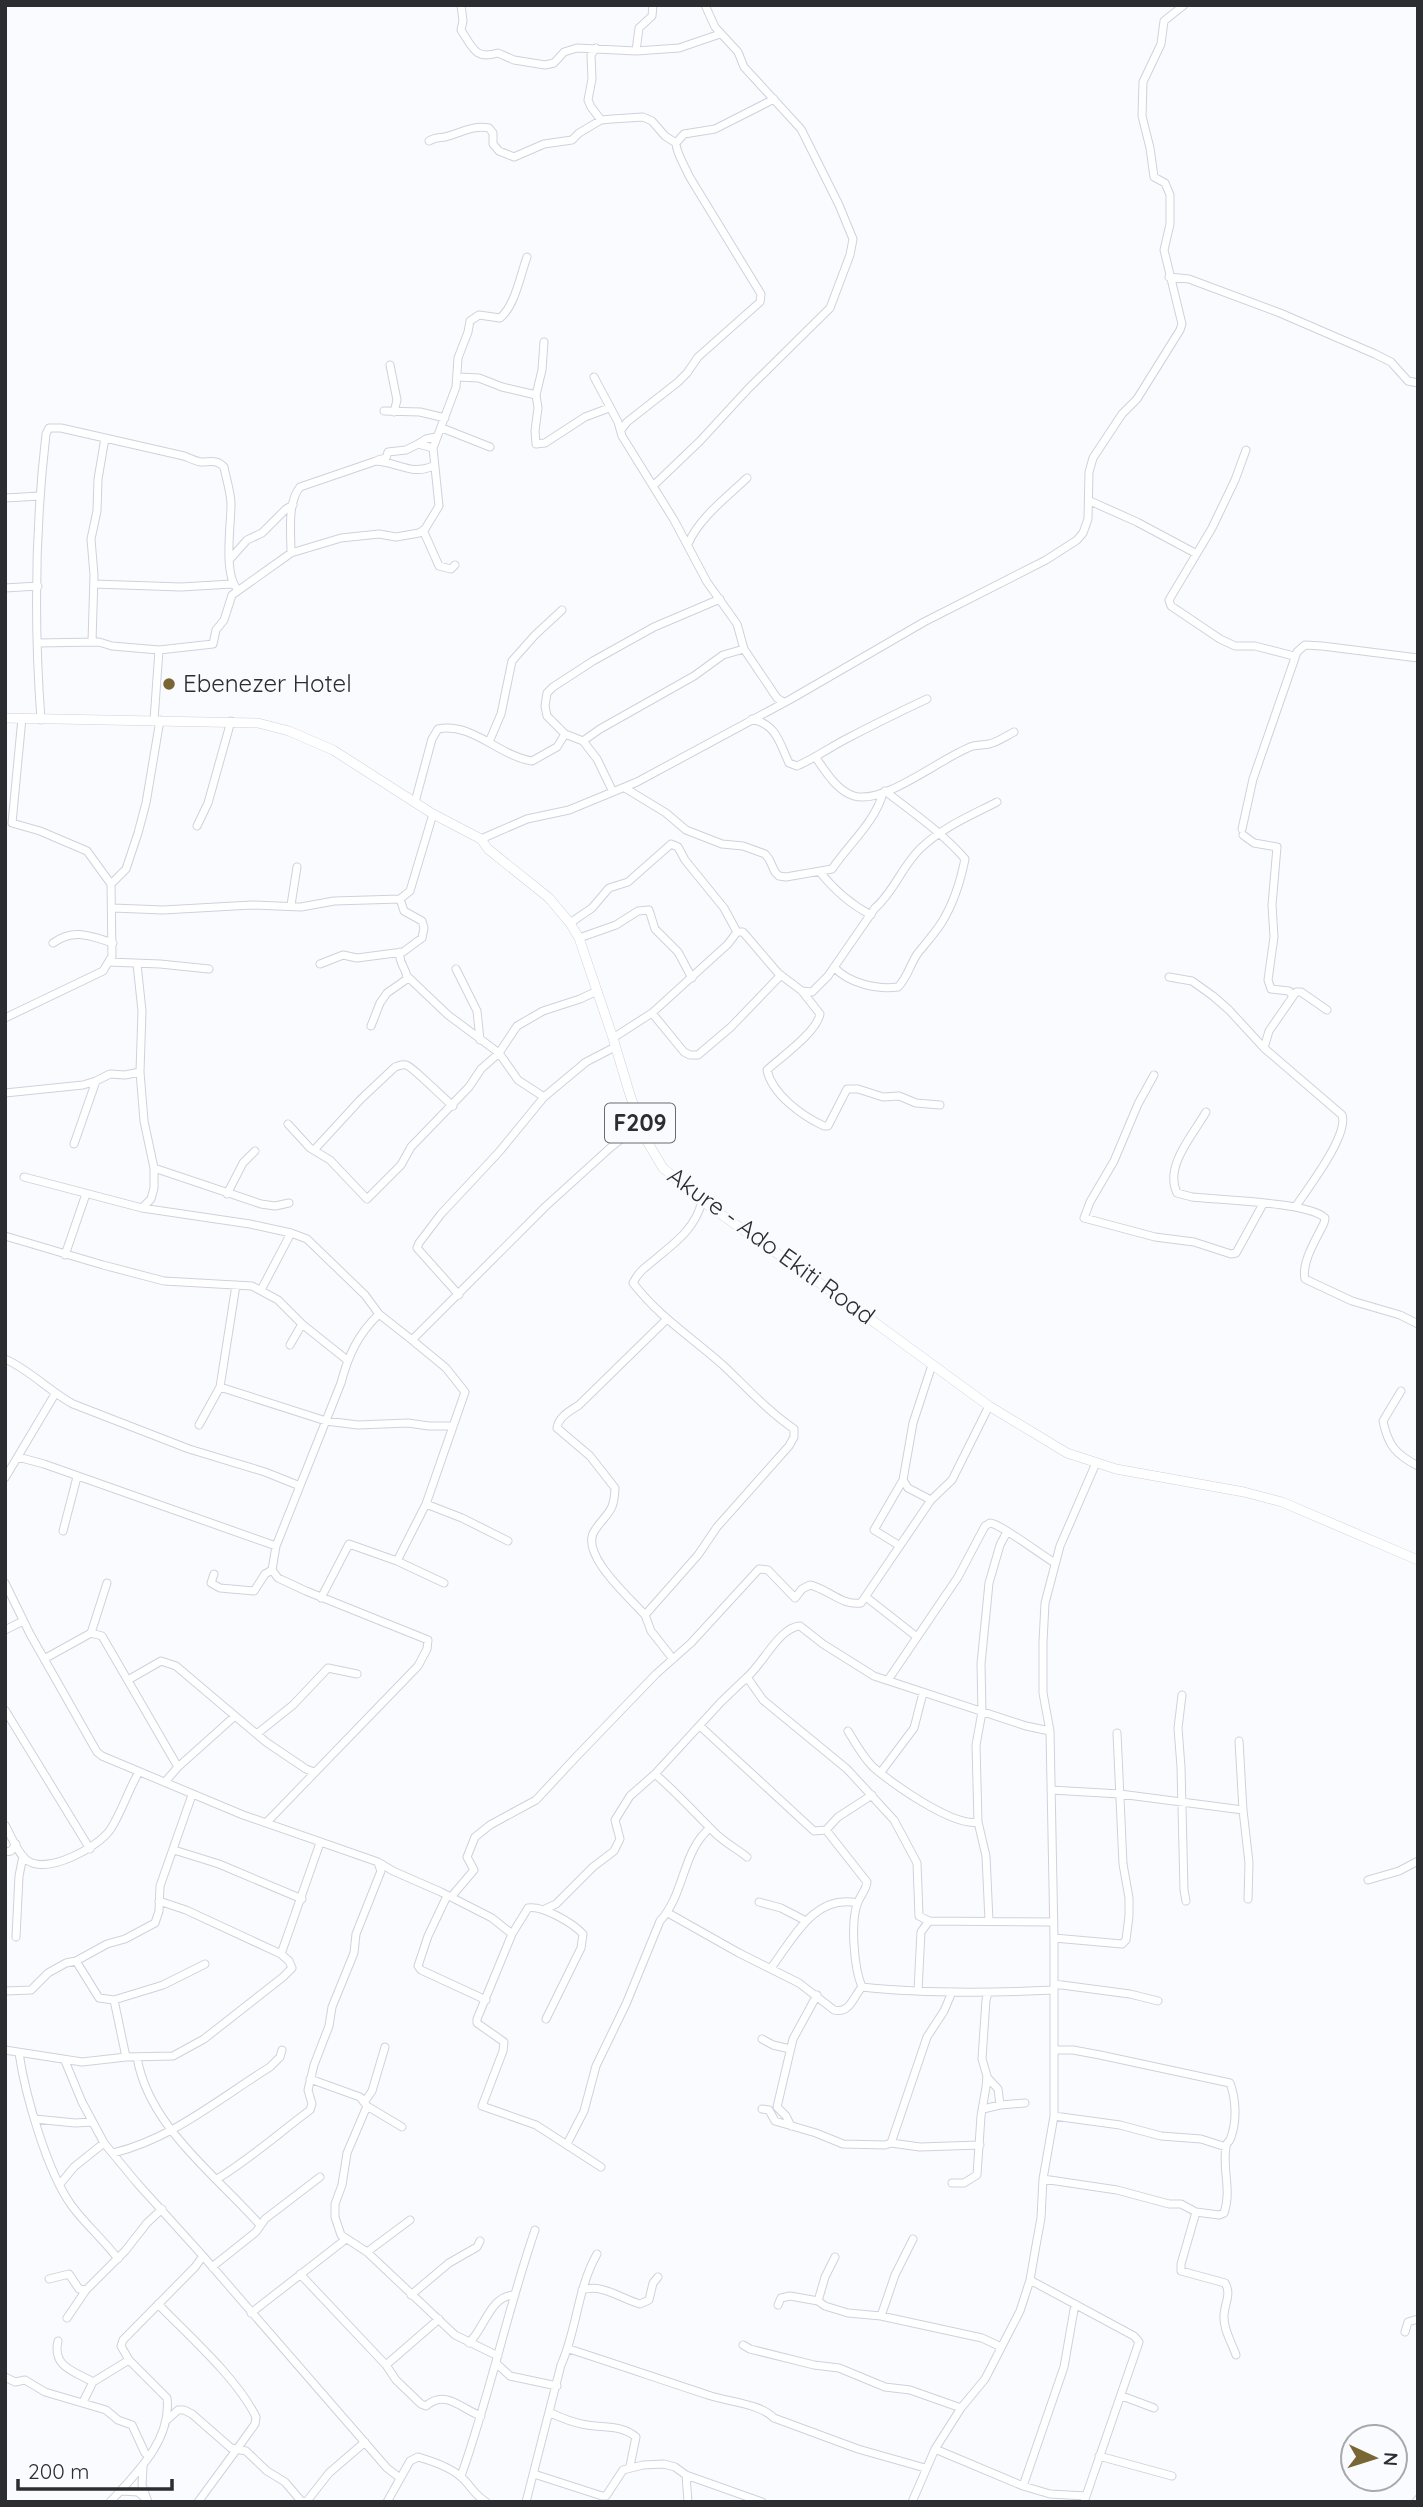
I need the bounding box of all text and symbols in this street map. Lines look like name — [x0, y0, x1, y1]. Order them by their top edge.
place label: Ebenezer Hotel — [183, 668, 352, 698]
marker: Ebenezer Hotel — [161, 676, 177, 692]
road number: F209 — [605, 1104, 675, 1142]
street label: Akure - Ado Ekiti Road — [662, 1160, 881, 1330]
north arrow — [1339, 2423, 1409, 2493]
scale bar — [18, 2448, 172, 2492]
text: N — [1379, 2451, 1403, 2467]
text: 200 m — [28, 2458, 90, 2484]

